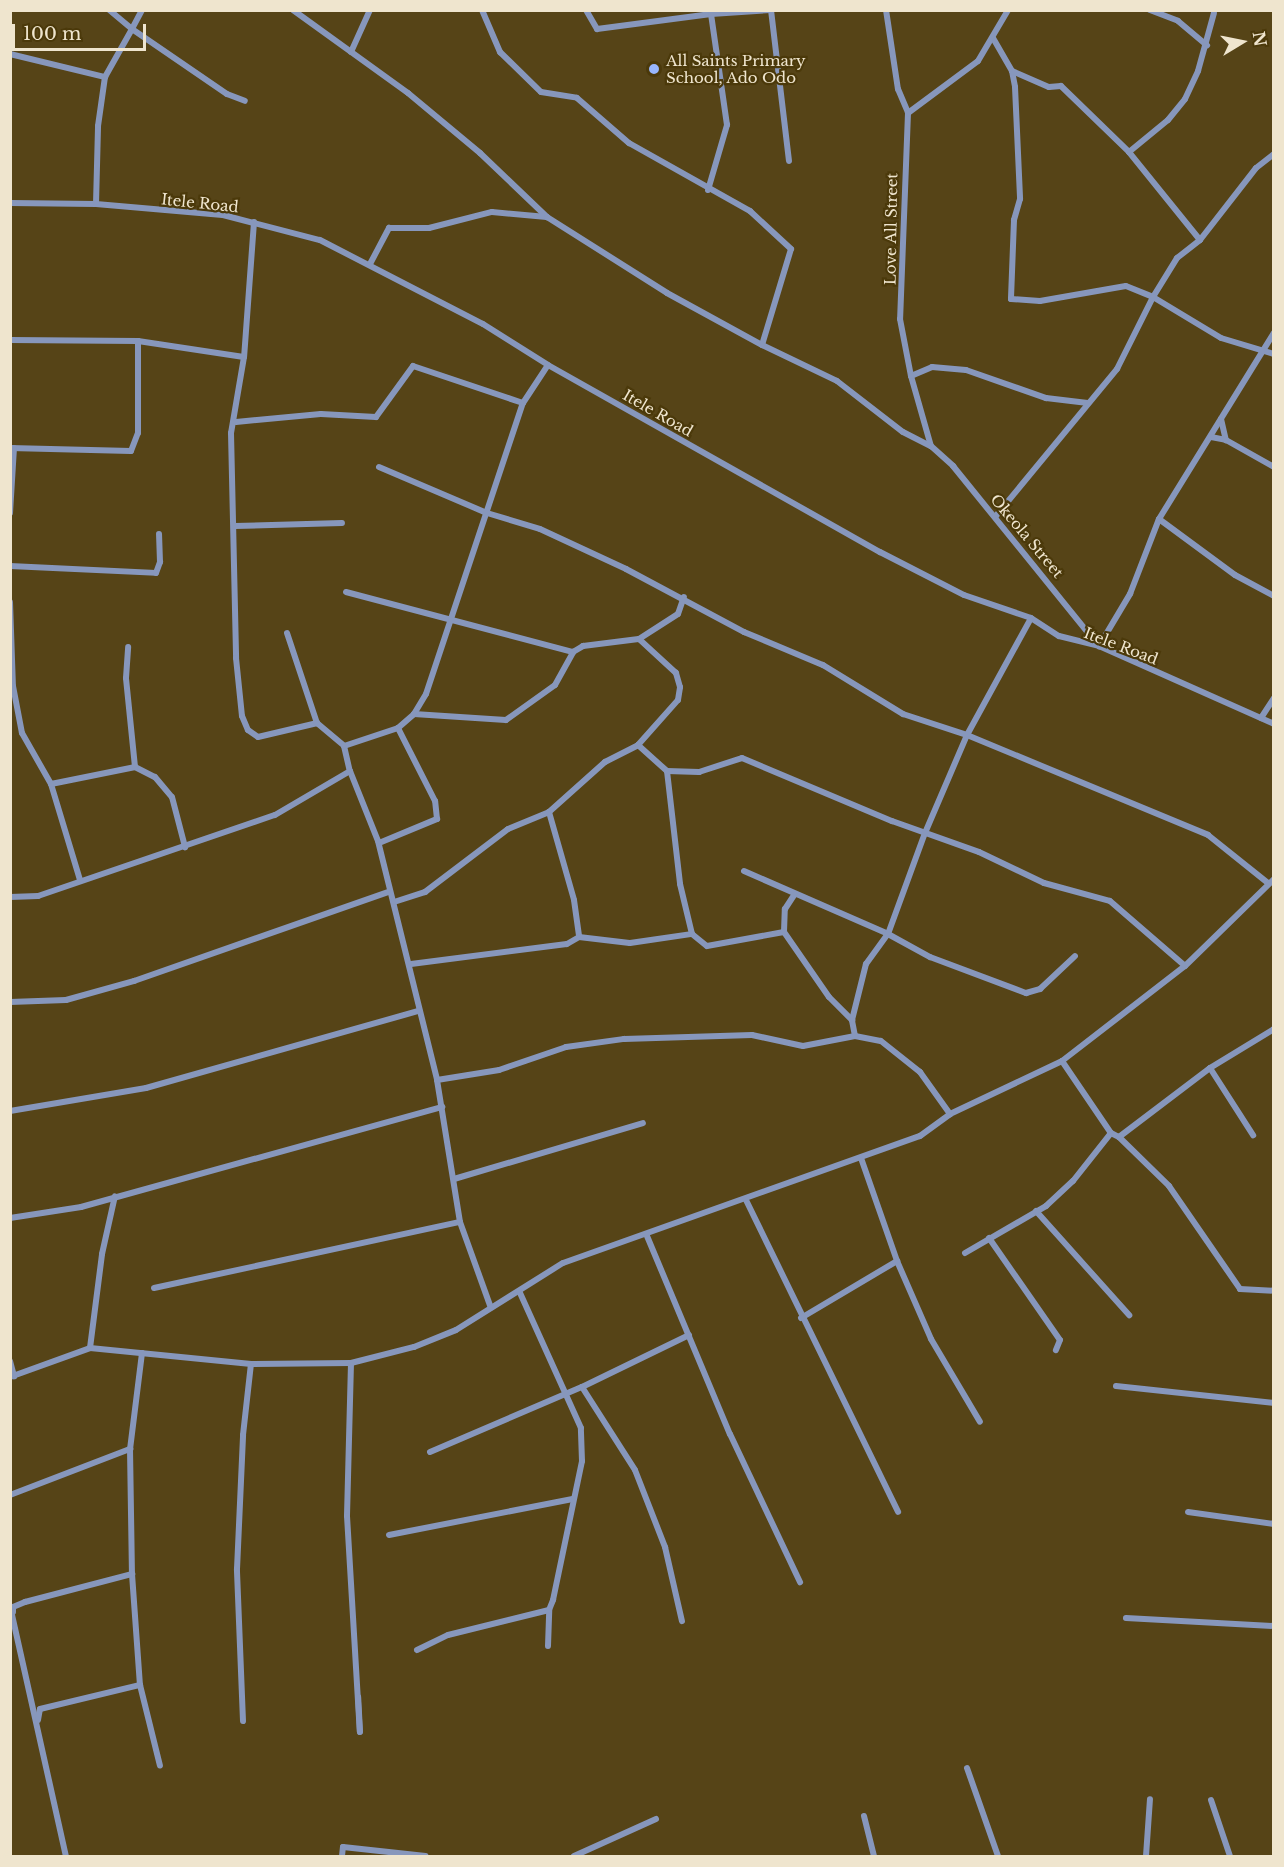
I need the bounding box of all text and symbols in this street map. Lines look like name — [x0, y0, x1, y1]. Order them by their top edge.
scale bar — [15, 12, 148, 50]
north arrow — [1212, 12, 1272, 72]
text: 100 m — [23, 23, 81, 45]
text: N — [1249, 30, 1271, 48]
place label: All Saints Primary School, Ado Odo — [666, 51, 806, 86]
marker: All Saints Primary School, Ado Odo — [647, 62, 661, 76]
street label: Love All Street — [881, 172, 901, 286]
street label: Itele Road — [160, 190, 240, 216]
street label: Itele Road — [620, 386, 696, 440]
street label: Okeola Street — [987, 490, 1067, 582]
street label: Itele Road — [1081, 624, 1161, 668]

